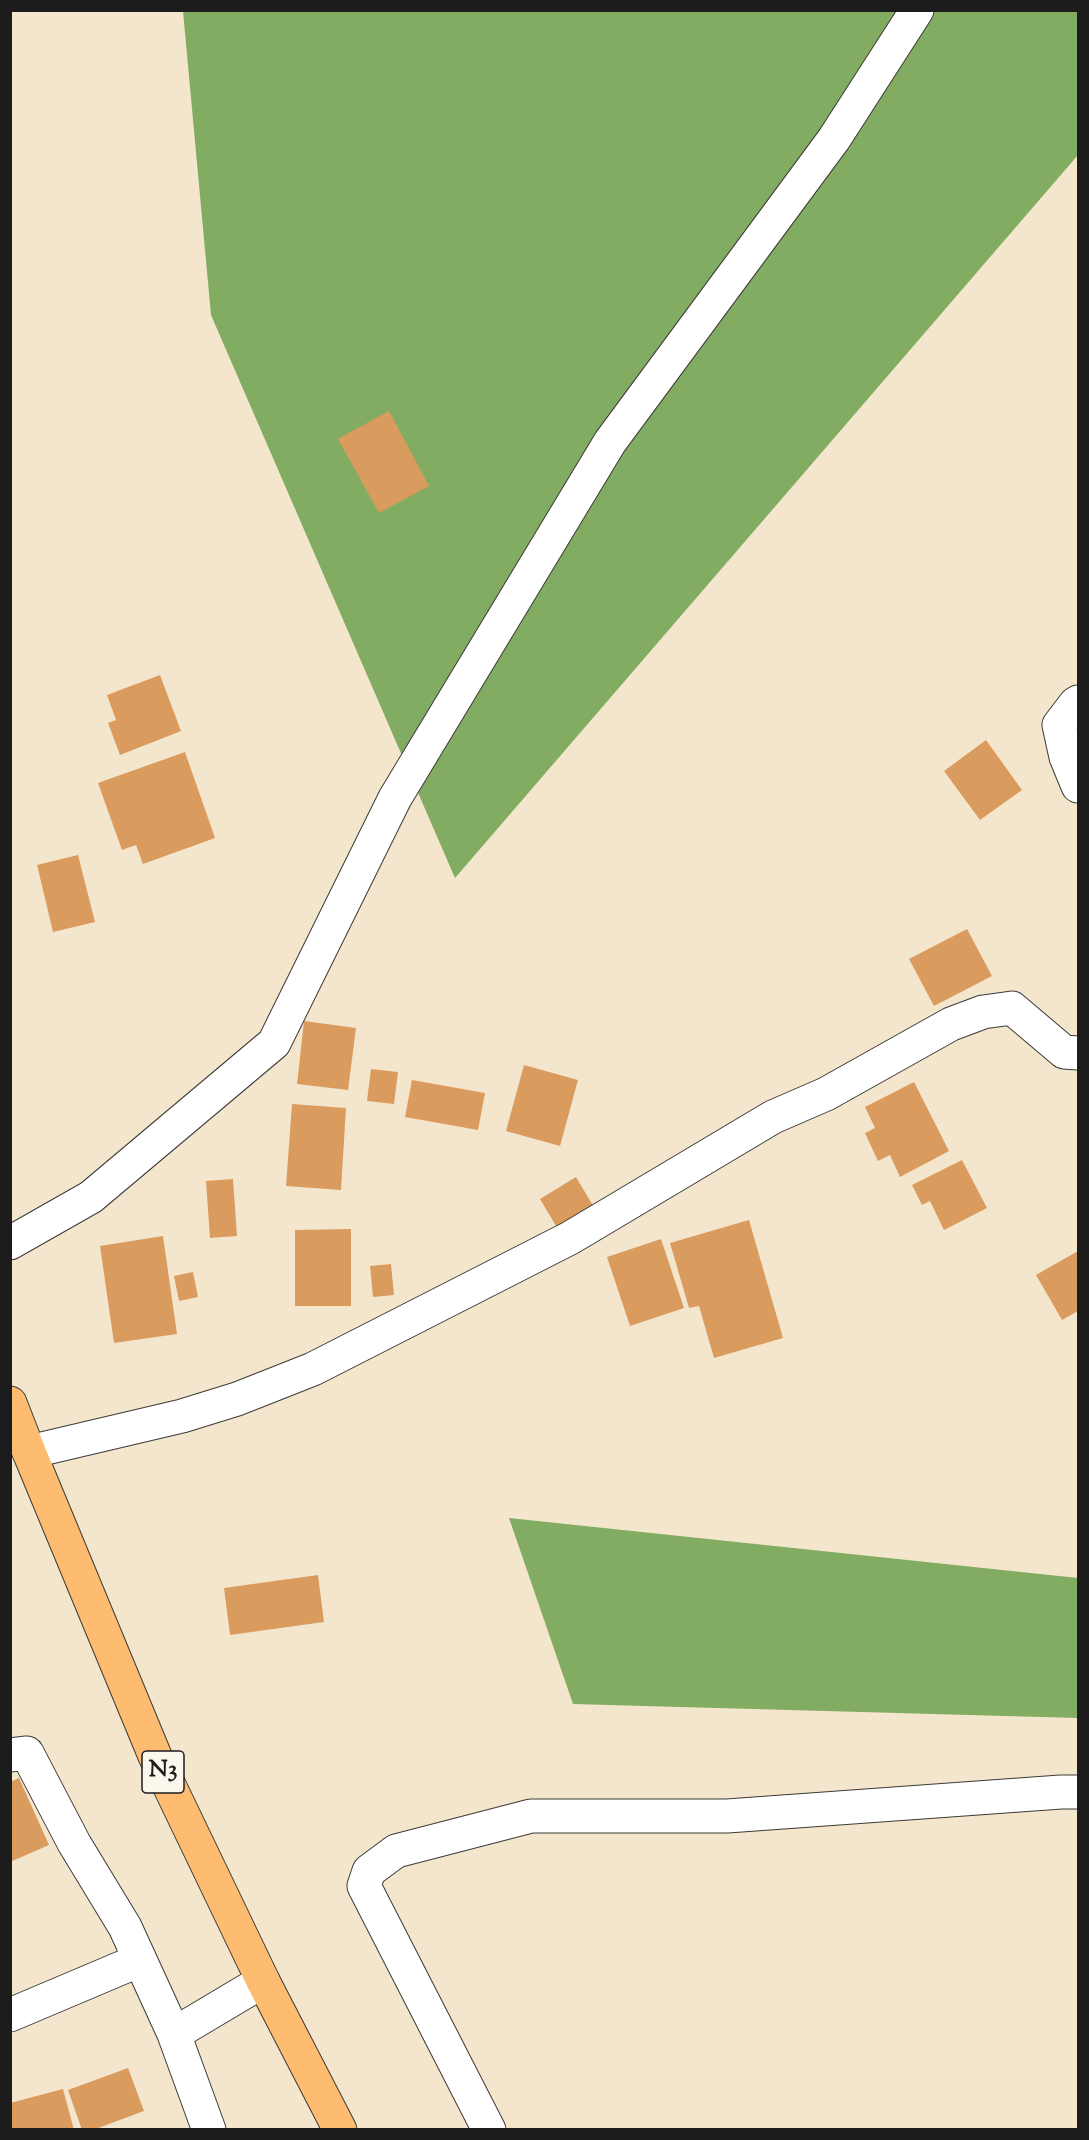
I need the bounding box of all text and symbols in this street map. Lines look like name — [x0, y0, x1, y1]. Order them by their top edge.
road number: N3 — [142, 1751, 184, 1793]

